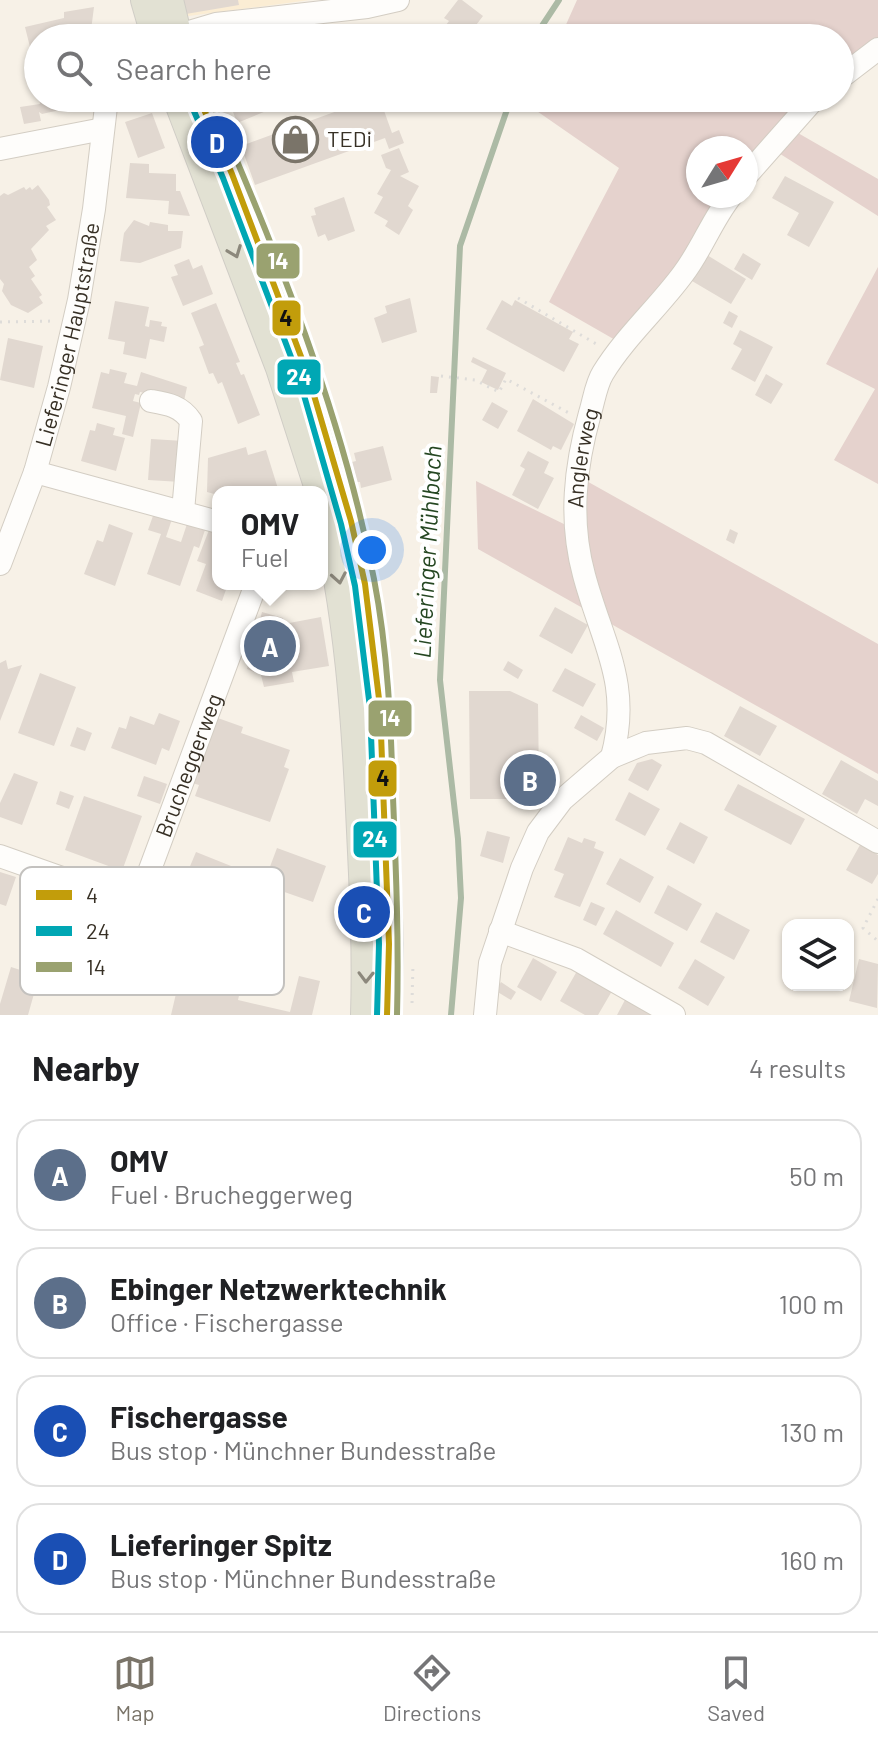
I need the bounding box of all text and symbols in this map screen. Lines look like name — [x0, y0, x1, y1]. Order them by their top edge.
search box — [24, 24, 854, 112]
icon: search — [52, 46, 96, 90]
text: Search here — [116, 50, 272, 86]
pin: D — [191, 112, 243, 172]
shop icon: TEDi — [272, 115, 320, 163]
place label: TEDi — [327, 125, 372, 151]
north arrow — [686, 136, 758, 208]
street label: Lieferinger Hauptstraße — [29, 220, 104, 449]
line badge: 14 — [255, 242, 301, 280]
one-way arrow — [225, 244, 242, 258]
text: 14 — [267, 247, 289, 273]
line badge: 4 — [271, 299, 302, 337]
text: 4 — [279, 304, 293, 330]
line badge: 24 — [276, 358, 322, 396]
text: 24 — [286, 363, 312, 389]
street label: Anglerweg — [561, 404, 603, 508]
water label: Lieferinger Mühlbach — [406, 445, 447, 659]
popup — [212, 486, 328, 590]
text: OMV — [241, 505, 299, 541]
your location — [352, 530, 392, 570]
text: Fuel — [241, 541, 289, 572]
one-way arrow — [329, 572, 346, 585]
pin: A — [244, 616, 296, 676]
street label: Brucheggerweg — [149, 689, 226, 840]
line badge: 14 — [367, 699, 413, 738]
text: 14 — [379, 704, 401, 730]
pin: B — [504, 750, 556, 810]
line badge: 4 — [367, 759, 398, 798]
text: 4 — [376, 764, 390, 790]
line badge: 24 — [352, 820, 398, 859]
text: 24 — [362, 825, 388, 851]
legend — [20, 867, 284, 995]
text: 4 — [86, 881, 98, 907]
pin: C — [338, 882, 390, 942]
text: 24 — [86, 917, 110, 943]
map controls — [782, 919, 854, 991]
button: layers — [782, 919, 854, 991]
text: 14 — [86, 953, 106, 979]
one-way arrow — [357, 971, 375, 984]
text: Nearby — [32, 1047, 140, 1088]
text: 4 results — [749, 1052, 846, 1083]
text: OMV — [110, 1142, 169, 1178]
text: A — [51, 1160, 69, 1191]
text: 50 m — [789, 1160, 844, 1191]
text: Fuel · Brucheggerweg — [110, 1178, 353, 1209]
text: Ebinger Netzwerktechnik — [110, 1270, 447, 1306]
text: B — [52, 1288, 68, 1319]
text: 100 m — [779, 1288, 844, 1319]
text: Office · Fischergasse — [110, 1306, 344, 1337]
text: Fischergasse — [110, 1398, 288, 1434]
text: C — [52, 1416, 68, 1447]
text: 130 m — [780, 1416, 844, 1447]
text: Bus stop · Münchner Bundesstraße — [110, 1434, 496, 1465]
text: Lieferinger Spitz — [110, 1526, 332, 1562]
text: D — [52, 1544, 68, 1575]
text: 160 m — [780, 1544, 844, 1575]
text: Bus stop · Münchner Bundesstraße — [110, 1562, 496, 1593]
tab: Map — [113, 1651, 157, 1725]
tab: Directions — [383, 1651, 481, 1725]
tab: Saved — [707, 1651, 765, 1725]

